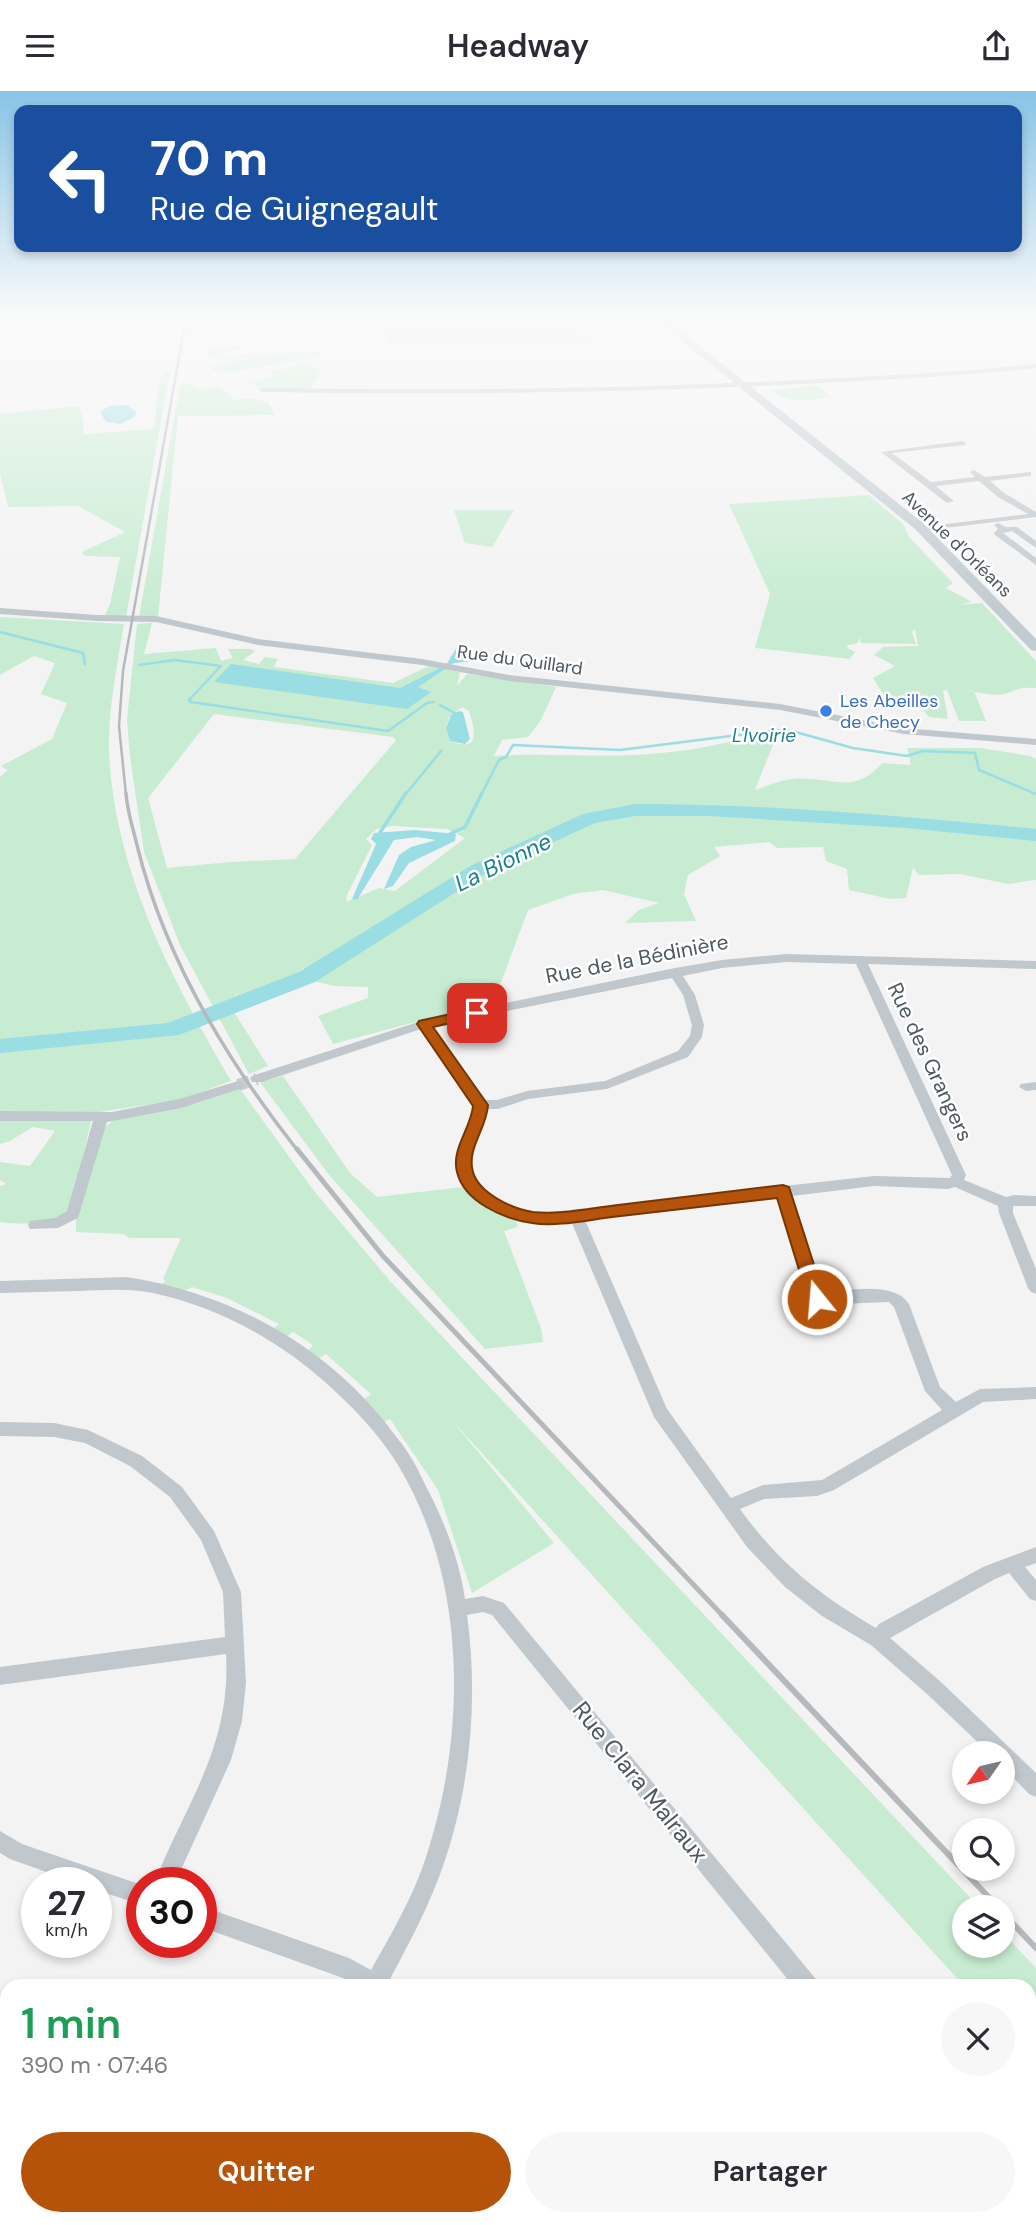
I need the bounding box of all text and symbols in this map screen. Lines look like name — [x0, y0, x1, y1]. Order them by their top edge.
text: Headway — [447, 25, 589, 67]
icon: menu — [21, 27, 59, 65]
icon: share — [977, 27, 1015, 65]
text: 70 m — [150, 126, 268, 190]
icon: left — [35, 133, 126, 224]
text: Rue de Guignegault — [150, 188, 439, 230]
street label: Avenue d'Orléans — [897, 485, 1017, 603]
street label: Rue du Quillard — [456, 639, 584, 681]
place label: Les Abeilles de Checy — [840, 689, 938, 734]
marker: Les Abeilles de Checy — [818, 703, 834, 719]
water label: L'Ivoirie — [732, 723, 796, 748]
water label: La Bionne — [450, 826, 556, 898]
street label: Rue de la Bédinière — [543, 928, 731, 990]
street label: Rue des Grangers — [881, 978, 979, 1146]
pin — [447, 983, 507, 1043]
icon: arrive — [458, 994, 496, 1032]
position arrow — [780, 1262, 854, 1336]
street label: Rue Clara Malraux — [566, 1695, 715, 1869]
north arrow — [952, 1741, 1015, 1804]
map controls — [952, 1741, 1015, 1958]
button: search — [952, 1818, 1015, 1881]
speed limit sign: 30 — [126, 1867, 217, 1958]
text: 27 — [47, 1880, 86, 1926]
button: layers — [952, 1895, 1015, 1958]
text: km/h — [45, 1918, 88, 1942]
text: 1 min — [21, 1996, 121, 2051]
button: close — [941, 2002, 1015, 2076]
text: 390 m · 07:46 — [21, 2050, 168, 2080]
button: Quitter — [21, 2132, 511, 2212]
button: Partager — [525, 2132, 1015, 2212]

